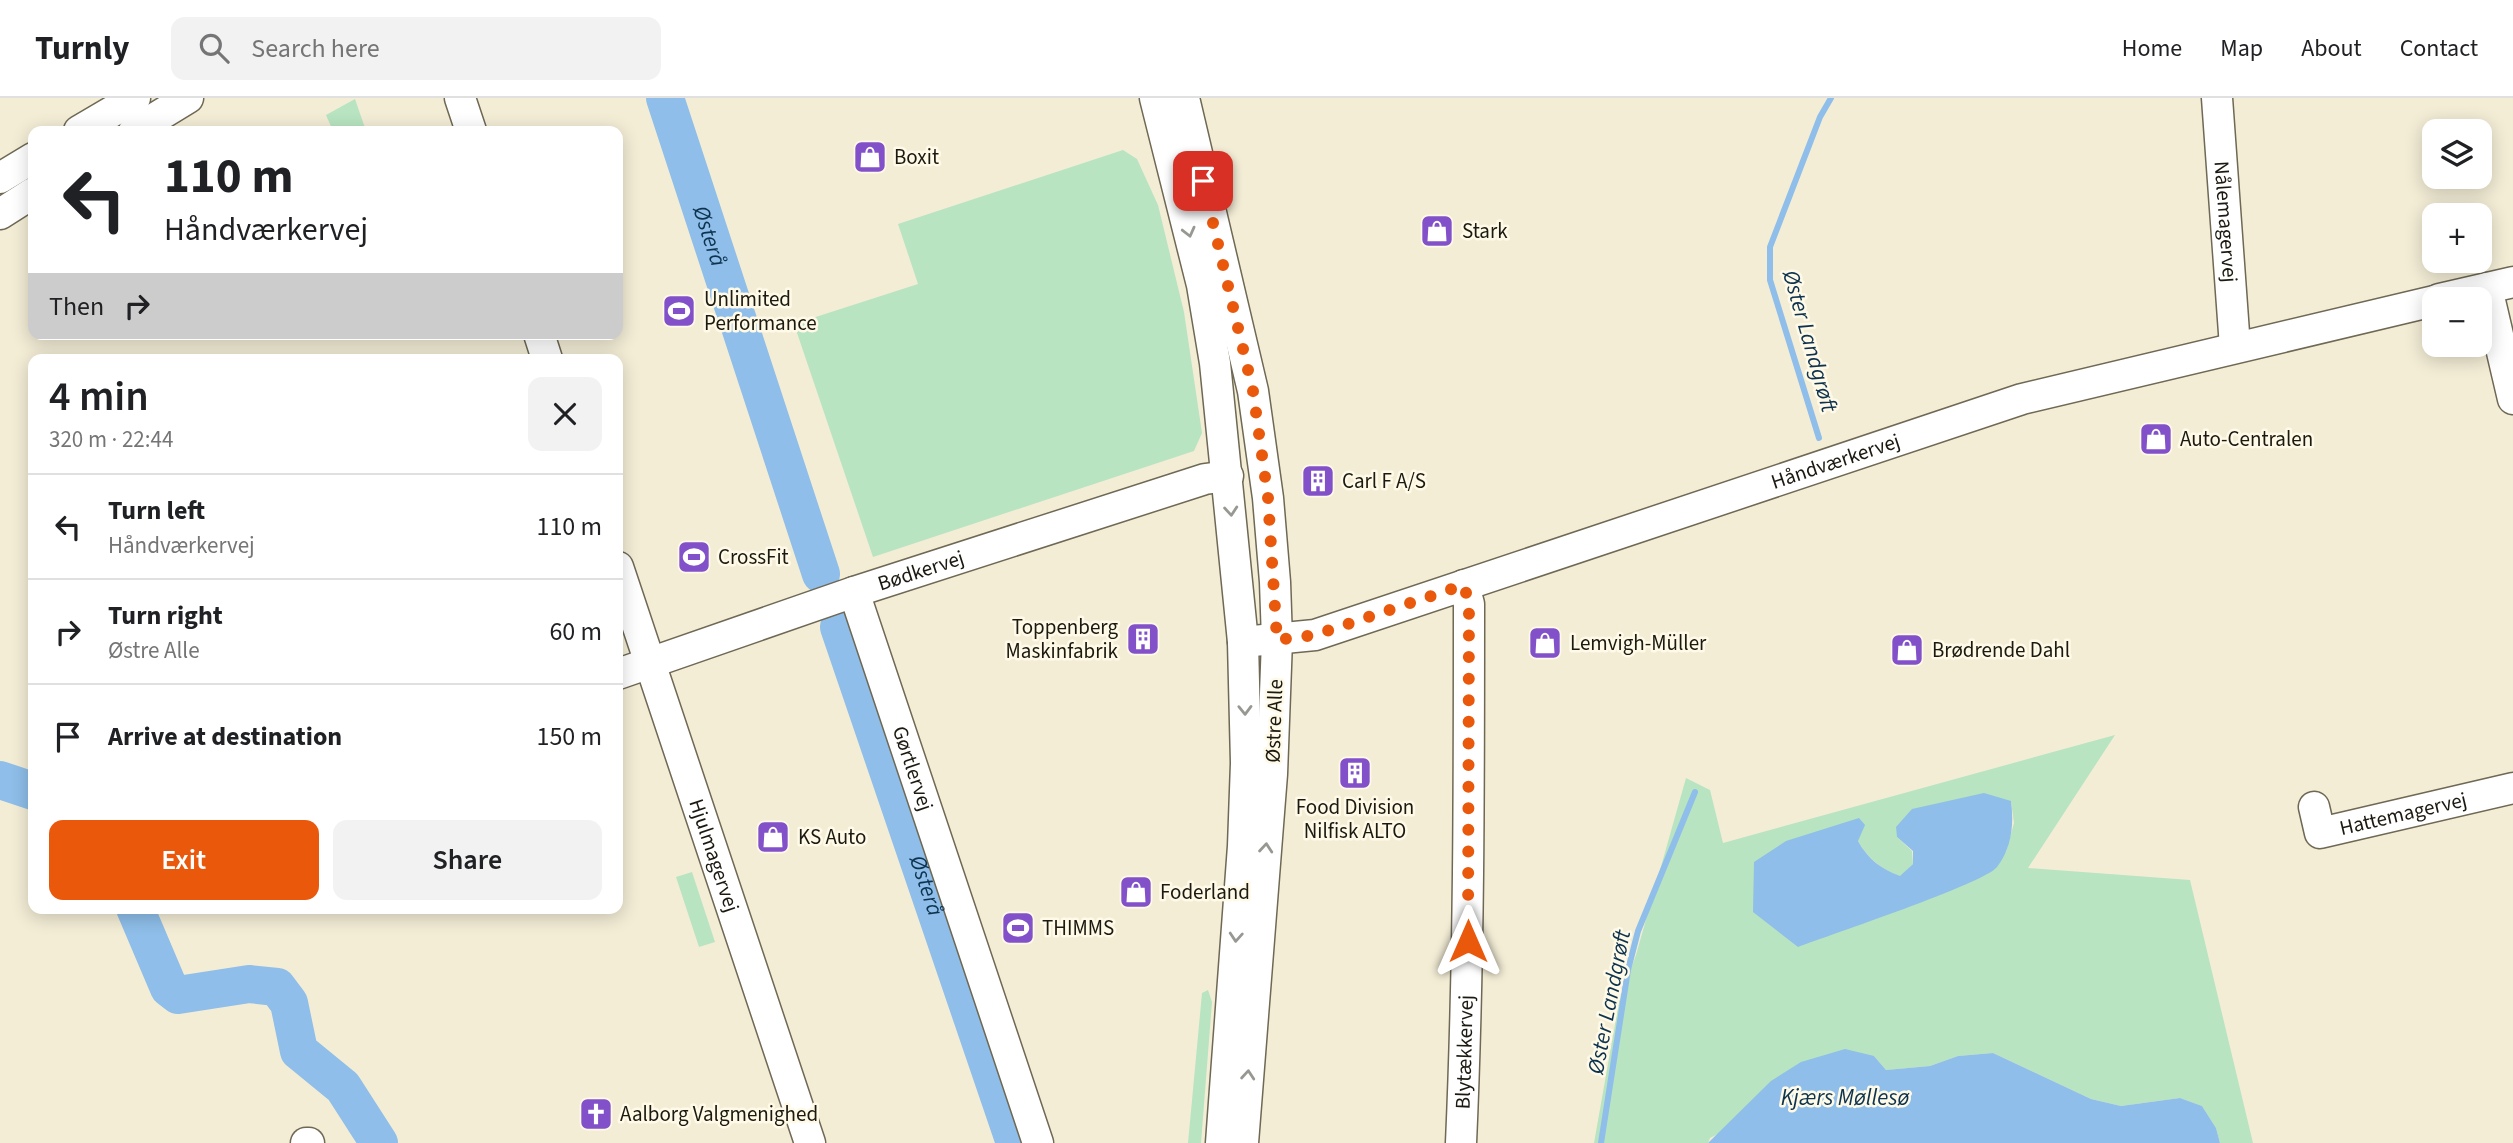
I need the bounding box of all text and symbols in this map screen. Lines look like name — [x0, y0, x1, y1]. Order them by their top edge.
search box — [171, 17, 661, 80]
text: Turnly — [35, 25, 129, 72]
icon: search — [195, 29, 233, 67]
text: Search here — [251, 30, 380, 67]
text: Home — [2122, 31, 2182, 66]
text: Map — [2220, 31, 2263, 66]
text: About — [2301, 31, 2362, 66]
text: Contact — [2400, 31, 2478, 66]
map controls — [2422, 119, 2492, 357]
button: layers — [2422, 119, 2492, 189]
shop icon: Boxit — [851, 138, 889, 176]
text: 110 m — [164, 142, 293, 212]
place label: Boxit — [894, 142, 939, 172]
pin — [1173, 151, 1233, 211]
icon: left — [49, 154, 140, 245]
street label: Nålemagervej — [2207, 160, 2245, 284]
icon: arrive — [1184, 162, 1222, 200]
water label: Østerå — [684, 200, 736, 270]
button: + — [2422, 203, 2492, 273]
text: Håndværkervej — [164, 207, 368, 253]
shop icon: Stark — [1418, 212, 1456, 250]
place label: Stark — [1462, 216, 1508, 246]
one-way arrow — [1181, 226, 1195, 238]
water label: Øster Landgrøft — [1774, 265, 1846, 417]
place label: Unlimited Performance — [704, 284, 817, 338]
icon: right — [118, 287, 156, 325]
button: − — [2422, 287, 2492, 357]
text: Then — [49, 288, 104, 325]
sports icon: Unlimited Performance — [660, 292, 698, 330]
text: 4 min — [49, 367, 149, 427]
button: close — [528, 377, 602, 451]
shop icon: Auto-Centralen — [2137, 420, 2175, 458]
text: 320 m · 22:44 — [49, 423, 173, 456]
place label: Auto-Centralen — [2180, 424, 2313, 454]
street label: Håndværkervej — [1767, 426, 1904, 497]
building icon: Carl F A/S — [1299, 462, 1337, 500]
place label: Carl F A/S — [1342, 466, 1426, 496]
text: Turn left — [108, 492, 205, 529]
one-way arrow — [1223, 505, 1238, 516]
icon: left — [49, 508, 87, 546]
text: 110 m — [536, 508, 602, 545]
text: Håndværkervej — [108, 529, 255, 562]
sports icon: CrossFit — [675, 538, 713, 576]
place label: CrossFit — [718, 542, 789, 572]
street label: Bødkervej — [874, 543, 968, 598]
text: Turn right — [108, 597, 223, 634]
place label: Toppenberg Maskinfabrik — [1006, 612, 1119, 666]
icon: right — [49, 613, 87, 651]
text: 60 m — [549, 613, 602, 650]
building icon: Toppenberg Maskinfabrik — [1124, 620, 1162, 658]
shop icon: Lemvigh-Müller — [1526, 624, 1564, 662]
place label: Lemvigh-Müller — [1570, 628, 1707, 658]
shop icon: Brødrende Dahl — [1888, 631, 1926, 669]
text: Østre Alle — [108, 634, 200, 667]
place label: Brødrende Dahl — [1932, 635, 2070, 665]
street label: Østre Alle — [1258, 679, 1290, 763]
one-way arrow — [1238, 705, 1253, 716]
icon: arrive — [49, 718, 87, 756]
text: Arrive at destination — [108, 718, 342, 755]
text: 150 m — [536, 718, 602, 755]
street label: Gørtlervej — [885, 722, 941, 815]
building icon: Food Division Nilfisk ALTO — [1336, 754, 1374, 792]
street label: Hattemagervej — [2336, 784, 2470, 843]
place label: Food Division Nilfisk ALTO — [1296, 792, 1414, 846]
street label: Hjulmagervej — [681, 795, 747, 916]
shop icon: KS Auto — [754, 818, 792, 856]
button: Exit — [49, 820, 319, 900]
button: Share — [333, 820, 602, 900]
place label: KS Auto — [798, 822, 866, 852]
one-way arrow — [1258, 842, 1273, 853]
water label: Østerå — [901, 850, 953, 920]
shop icon: Foderland — [1117, 873, 1155, 911]
place label: Foderland — [1160, 877, 1250, 907]
position arrow — [1431, 904, 1505, 978]
sports icon: THIMMS — [999, 909, 1037, 947]
place label: THIMMS — [1042, 913, 1114, 943]
water label: Øster Landgrøft — [1579, 926, 1639, 1078]
one-way arrow — [1229, 932, 1244, 943]
street label: Blytækkervej — [1447, 994, 1481, 1110]
one-way arrow — [1240, 1069, 1255, 1080]
water label: Kjærs Møllesø — [1781, 1081, 1910, 1114]
church icon: Aalborg Valgmenighed — [577, 1095, 615, 1133]
place label: Aalborg Valgmenighed — [620, 1099, 818, 1129]

